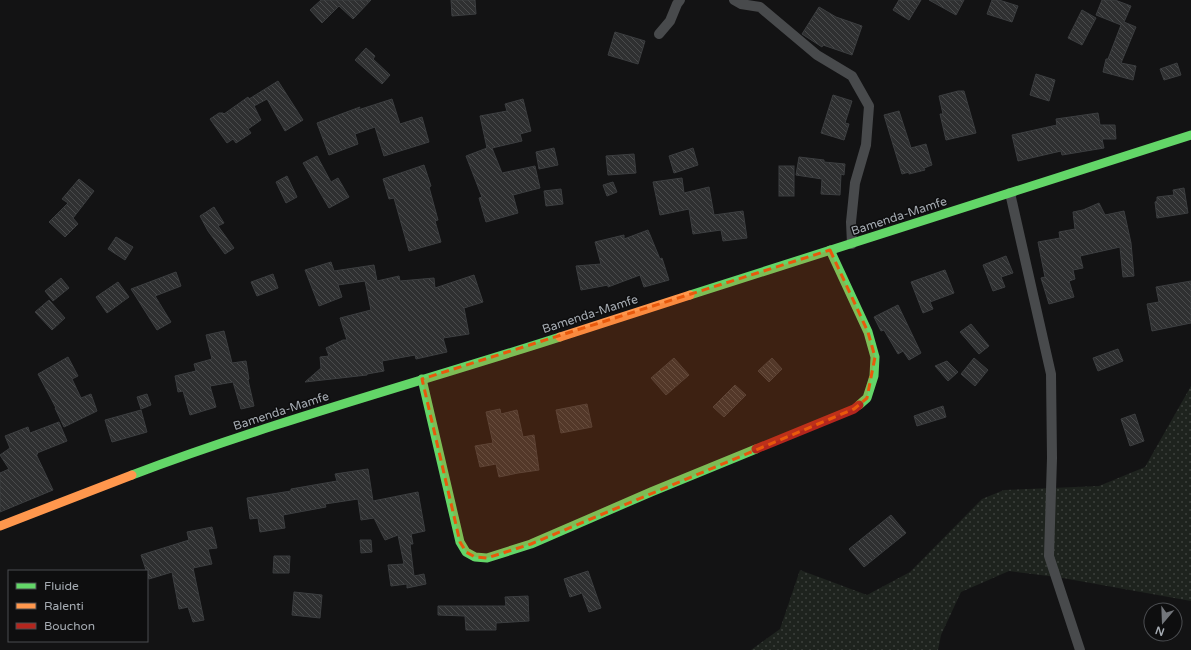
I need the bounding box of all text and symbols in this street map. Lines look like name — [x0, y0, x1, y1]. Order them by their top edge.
street label: Bamenda-Mamfe — [849, 194, 949, 238]
street label: Bamenda-Mamfe — [540, 292, 640, 336]
street label: Bamenda-Mamfe — [231, 389, 331, 433]
legend — [8, 570, 148, 642]
text: Fluide — [44, 579, 79, 593]
text: Ralenti — [44, 599, 84, 613]
north arrow — [1143, 602, 1183, 642]
text: Bouchon — [44, 619, 95, 633]
text: N — [1154, 623, 1166, 639]

